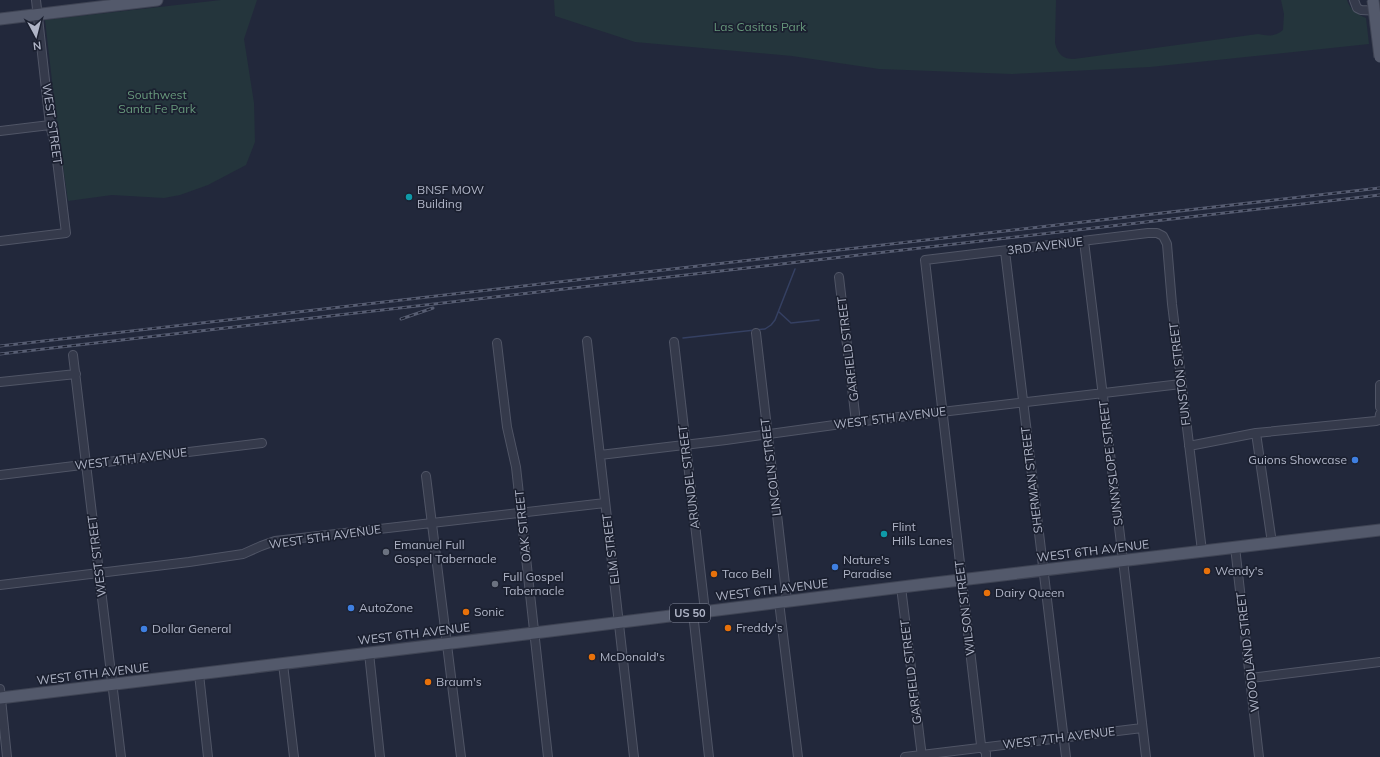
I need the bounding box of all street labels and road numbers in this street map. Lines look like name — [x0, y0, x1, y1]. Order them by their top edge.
street label: WEST STREET — [39, 82, 66, 166]
street label: 3RD AVENUE — [1006, 233, 1084, 258]
street label: GARFIELD STREET — [834, 295, 861, 402]
street label: FUNSTON STREET — [1166, 321, 1193, 427]
street label: SUNNYSLOPE STREET — [1095, 399, 1126, 527]
street label: WEST 5TH AVENUE — [833, 403, 947, 432]
street label: LINCOLN STREET — [757, 417, 784, 517]
street label: ARUNDEL STREET — [675, 423, 702, 530]
street label: SHERMAN STREET — [1017, 425, 1045, 534]
street label: WEST 4TH AVENUE — [74, 444, 188, 473]
street label: OAK STREET — [511, 488, 534, 563]
street label: ELM STREET — [599, 512, 622, 585]
street label: WEST STREET — [84, 514, 109, 598]
street label: WEST 5TH AVENUE — [268, 521, 382, 552]
street label: WEST 6TH AVENUE — [1036, 536, 1150, 565]
street label: WILSON STREET — [951, 559, 978, 656]
street label: WEST 6TH AVENUE — [715, 575, 829, 604]
street label: WOODLAND STREET — [1233, 590, 1262, 713]
road number: US 50 — [670, 604, 710, 622]
street label: GARFIELD STREET — [897, 618, 924, 725]
street label: WEST 6TH AVENUE — [357, 619, 471, 648]
street label: WEST 6TH AVENUE — [36, 659, 150, 688]
street label: WEST 7TH AVENUE — [1002, 723, 1116, 752]

